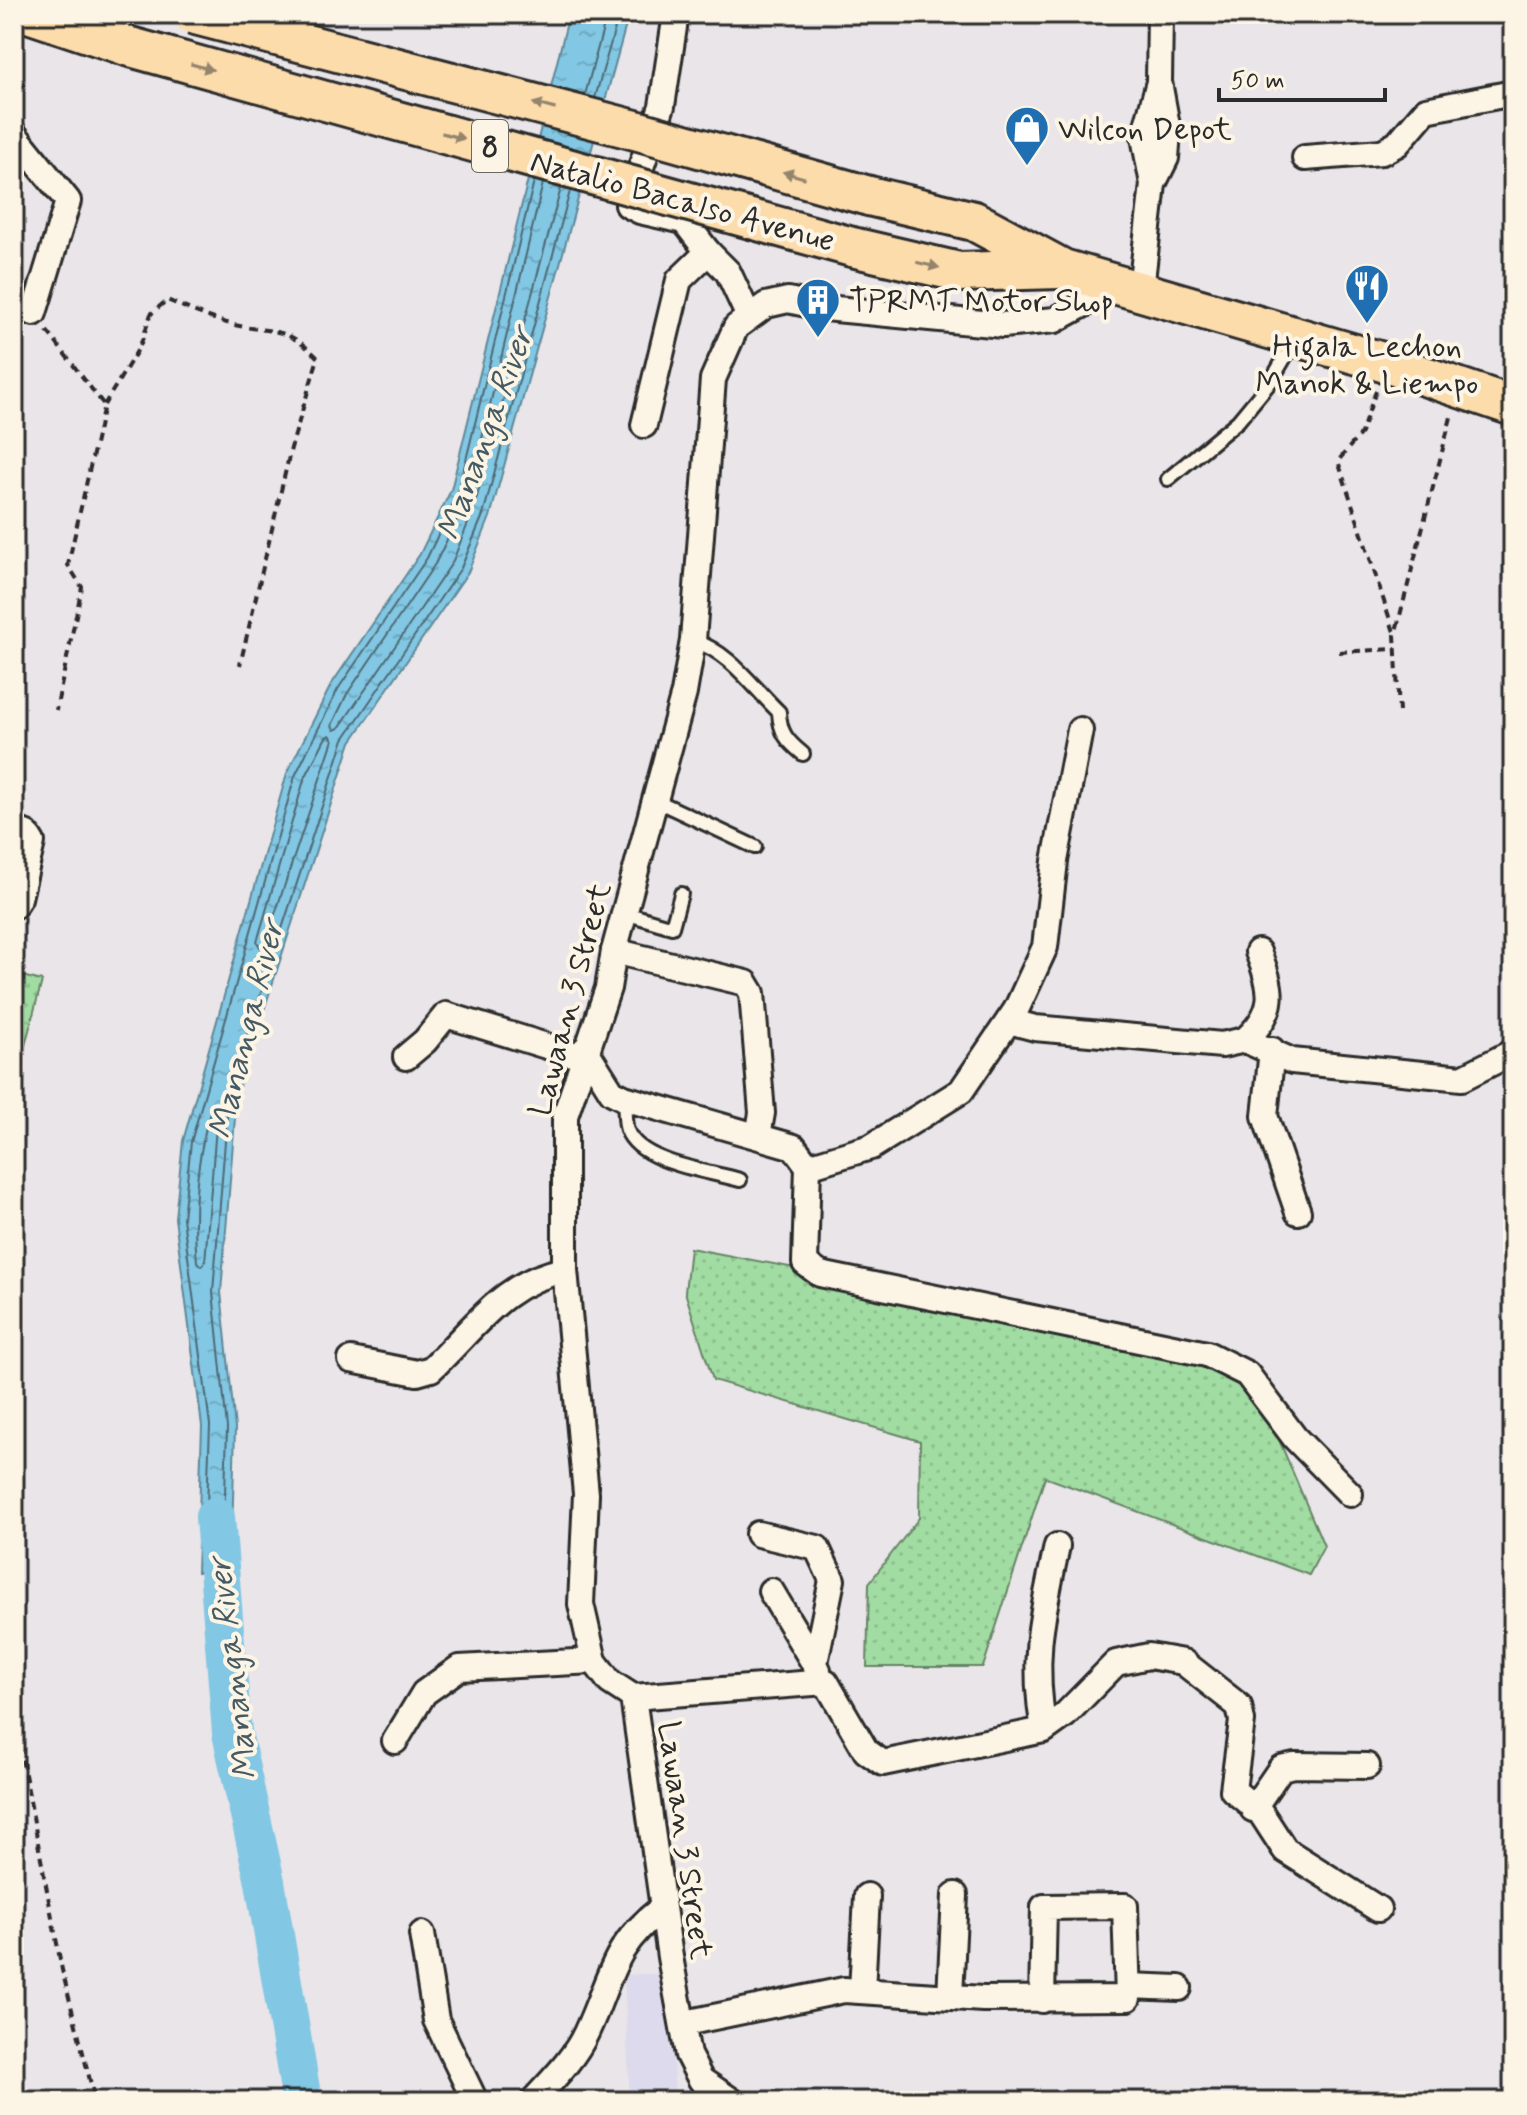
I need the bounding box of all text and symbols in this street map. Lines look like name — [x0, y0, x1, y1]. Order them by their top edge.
scale bar — [1219, 52, 1385, 102]
one-way arrow — [190, 61, 215, 73]
text: 50 m — [1231, 66, 1285, 97]
one-way arrow — [531, 99, 556, 111]
shop icon: Wilcon Depot — [1003, 104, 1051, 167]
place label: Wilcon Depot — [1058, 109, 1232, 151]
road number: 8 — [472, 120, 508, 172]
one-way arrow — [441, 130, 465, 143]
street label: Natalio Bacalso Avenue — [526, 141, 839, 263]
one-way arrow — [782, 168, 806, 181]
one-way arrow — [916, 259, 941, 271]
restaurant icon: Higala Lechon Manok & Liempo — [1343, 262, 1391, 325]
building icon: TPRMT Motor Shop — [794, 276, 842, 339]
place label: TPRMT Motor Shop — [849, 281, 1114, 323]
water label: Mananga River — [427, 318, 547, 547]
place label: Higala Lechon Manok & Liempo — [1256, 326, 1478, 405]
street label: Lawaan 3 Street — [520, 878, 622, 1121]
water label: Mananga River — [199, 912, 297, 1144]
water label: Mananga River — [197, 1551, 269, 1782]
street label: Lawaan 3 Street — [647, 1718, 722, 1962]

